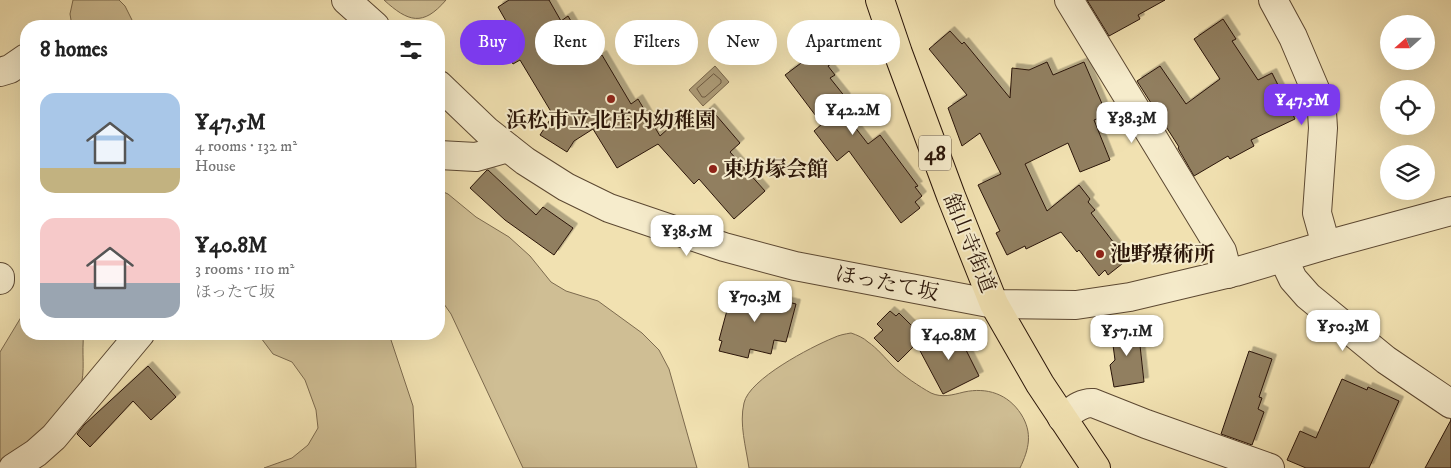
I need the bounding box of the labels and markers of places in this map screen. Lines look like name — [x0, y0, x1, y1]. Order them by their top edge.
pin: ¥47.5M — [1261, 84, 1343, 126]
marker: 浜松市立北庄内幼稚園 — [605, 93, 617, 105]
pin: ¥42.2M — [812, 94, 894, 136]
pin: ¥38.3M — [1091, 102, 1173, 144]
place label: 浜松市立北庄内幼稚園 — [506, 108, 716, 134]
place label: 東坊塚会館 — [723, 157, 828, 183]
marker: 東坊塚会館 — [707, 163, 719, 175]
pin: ¥38.5M — [646, 214, 728, 257]
place label: 池野療術所 — [1110, 242, 1215, 268]
marker: 池野療術所 — [1094, 248, 1106, 260]
pin: ¥70.3M — [714, 280, 796, 323]
pin: ¥50.3M — [1302, 310, 1384, 352]
pin: ¥57.1M — [1086, 314, 1168, 357]
pin: ¥40.8M — [908, 318, 990, 361]

